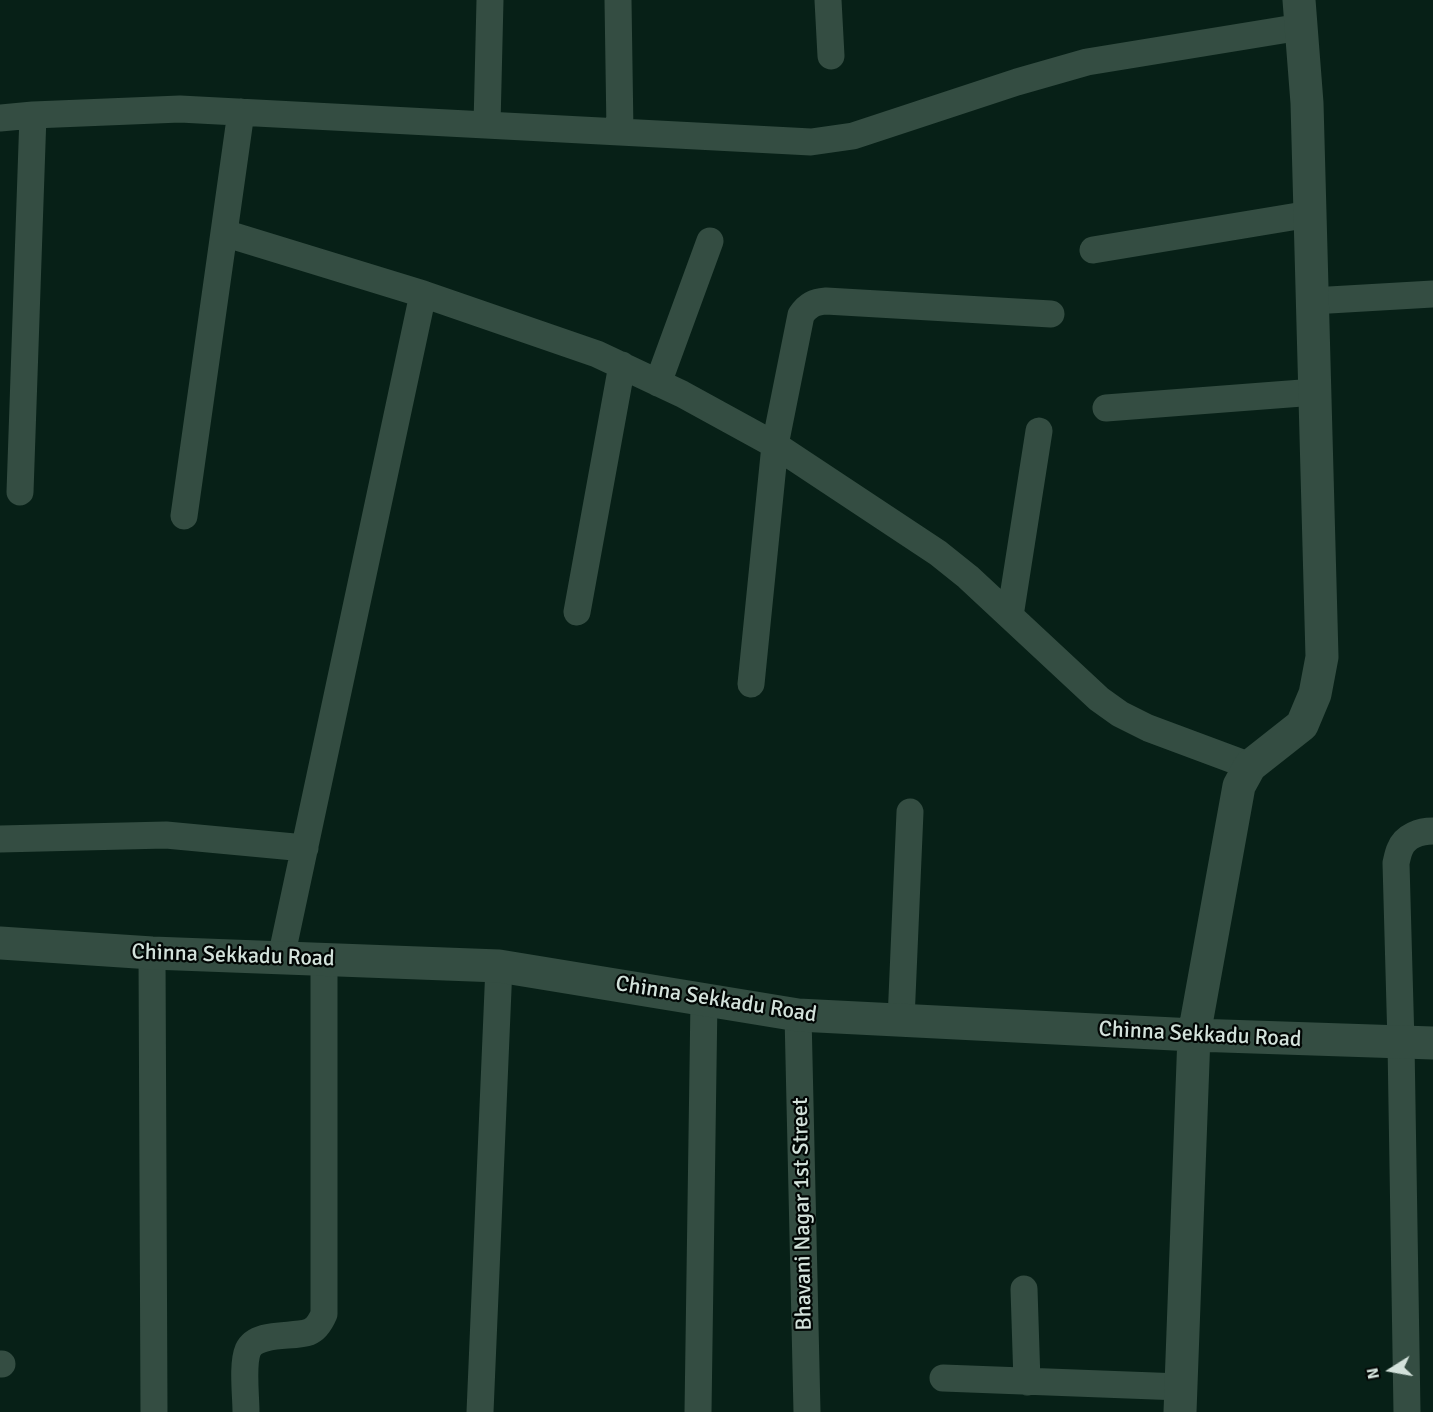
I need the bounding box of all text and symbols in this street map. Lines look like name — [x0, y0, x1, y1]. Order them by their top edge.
street label: Chinna Sekkadu Road — [131, 939, 335, 973]
street label: Chinna Sekkadu Road — [614, 971, 818, 1029]
street label: Chinna Sekkadu Road — [1098, 1017, 1302, 1053]
street label: Bhavani Nagar 1st Street — [788, 1097, 818, 1331]
north arrow — [1361, 1340, 1421, 1400]
text: N — [1362, 1366, 1384, 1381]

